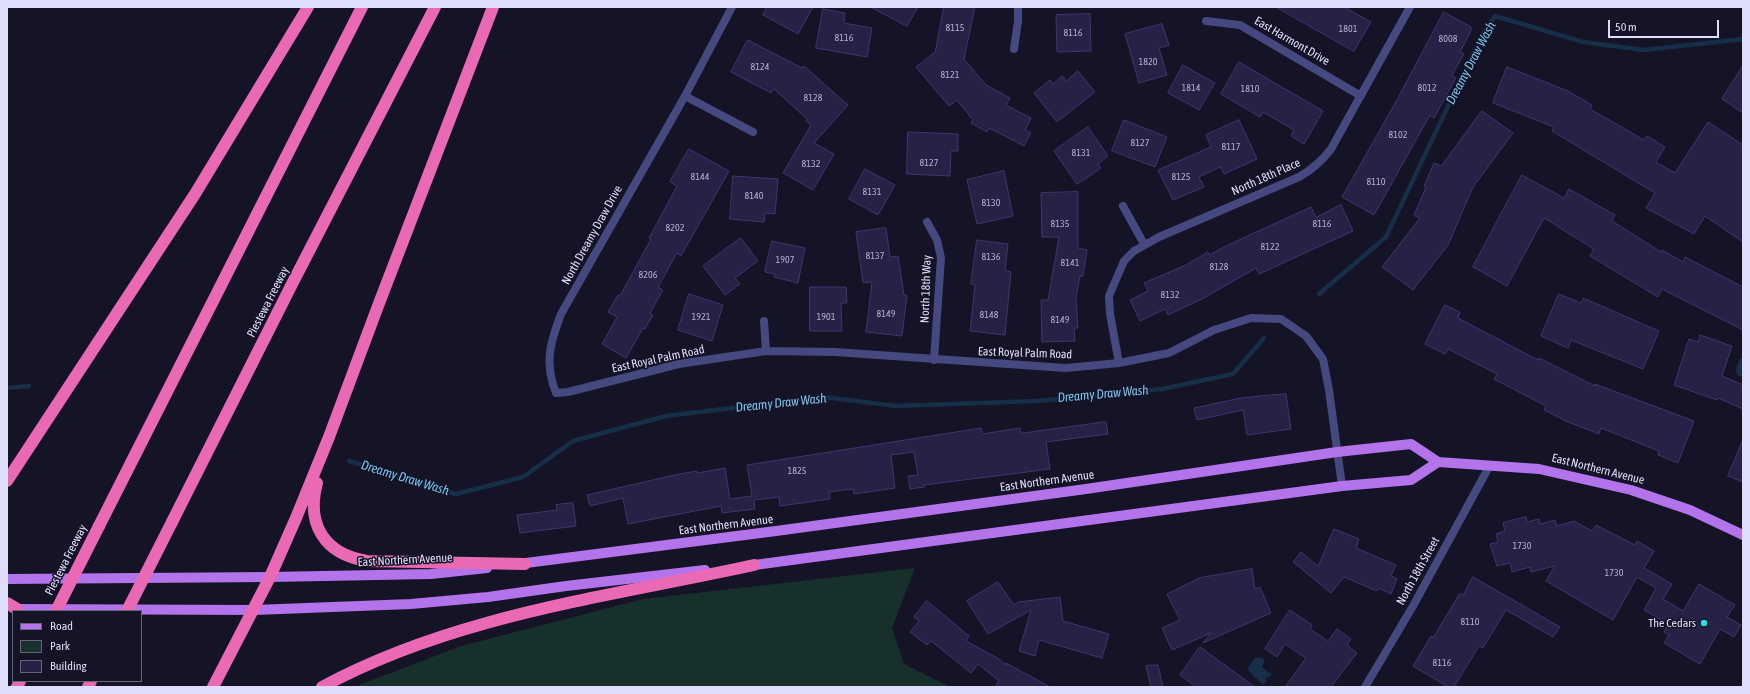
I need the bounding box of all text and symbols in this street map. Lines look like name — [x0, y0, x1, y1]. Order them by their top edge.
scale bar — [1610, 12, 1721, 38]
street label: East Harmont Drive — [1252, 14, 1332, 68]
water label: Dreamy Draw Wash — [1443, 19, 1499, 107]
text: 50 m — [1615, 20, 1637, 34]
house number: 8115 — [946, 22, 964, 34]
house number: 1801 — [1339, 23, 1357, 35]
house number: 8116 — [1064, 27, 1082, 39]
house number: 8116 — [835, 32, 853, 44]
house number: 8008 — [1439, 33, 1457, 45]
house number: 1820 — [1139, 56, 1157, 68]
house number: 8124 — [751, 61, 769, 73]
house number: 8121 — [941, 69, 959, 81]
house number: 1814 — [1182, 82, 1200, 94]
house number: 8012 — [1418, 82, 1436, 94]
house number: 1810 — [1241, 83, 1259, 95]
house number: 8128 — [804, 92, 822, 104]
house number: 8102 — [1389, 129, 1407, 141]
house number: 8127 — [1131, 137, 1149, 149]
house number: 8117 — [1222, 141, 1240, 153]
house number: 8131 — [1072, 147, 1090, 159]
street label: North 18th Place — [1229, 155, 1303, 199]
house number: 8127 — [920, 157, 938, 169]
house number: 8132 — [802, 158, 820, 170]
house number: 8144 — [691, 171, 709, 183]
house number: 8125 — [1172, 171, 1190, 183]
house number: 8110 — [1367, 176, 1385, 188]
street label: North Dreamy Draw Drive — [559, 183, 625, 287]
house number: 8131 — [863, 186, 881, 198]
house number: 8140 — [745, 190, 763, 202]
house number: 8130 — [982, 197, 1000, 209]
house number: 8135 — [1051, 218, 1069, 230]
house number: 8116 — [1313, 218, 1331, 230]
house number: 8202 — [666, 222, 684, 234]
house number: 8122 — [1261, 241, 1279, 253]
house number: 8137 — [866, 250, 884, 262]
house number: 8136 — [982, 251, 1000, 263]
house number: 1907 — [776, 254, 794, 266]
street label: North 18th Way — [918, 255, 934, 323]
house number: 8141 — [1061, 257, 1079, 269]
house number: 8128 — [1210, 261, 1228, 273]
street label: Piestewa Freeway — [244, 264, 292, 340]
house number: 8206 — [639, 269, 657, 281]
house number: 8132 — [1161, 289, 1179, 301]
house number: 8149 — [877, 308, 895, 320]
house number: 8148 — [980, 309, 998, 321]
house number: 1921 — [692, 311, 710, 323]
house number: 1901 — [817, 311, 835, 323]
house number: 8149 — [1051, 314, 1069, 326]
street label: East Royal Palm Road — [610, 342, 706, 376]
street label: East Royal Palm Road — [978, 344, 1072, 362]
water label: Dreamy Draw Wash — [1057, 382, 1149, 406]
water label: Dreamy Draw Wash — [735, 390, 827, 416]
street label: East Northern Avenue — [1550, 451, 1646, 487]
water label: Dreamy Draw Wash — [359, 457, 451, 499]
house number: 1825 — [788, 465, 806, 477]
street label: East Northern Avenue — [999, 467, 1095, 495]
street label: East Northern Avenue — [678, 512, 774, 538]
street label: Piestewa Freeway — [42, 522, 90, 598]
street label: North 18th Street — [1393, 534, 1443, 608]
house number: 1730 — [1513, 540, 1531, 552]
street label: East Northern Avenue — [357, 550, 453, 570]
house number: 1730 — [1605, 567, 1623, 579]
legend — [12, 610, 142, 682]
house number: 8110 — [1461, 616, 1479, 628]
place label: The Cedars — [1648, 616, 1696, 630]
marker: The Cedars — [1699, 618, 1709, 628]
text: Road — [50, 619, 73, 633]
text: Park — [50, 639, 70, 653]
house number: 8116 — [1433, 657, 1451, 669]
text: Building — [50, 659, 87, 673]

